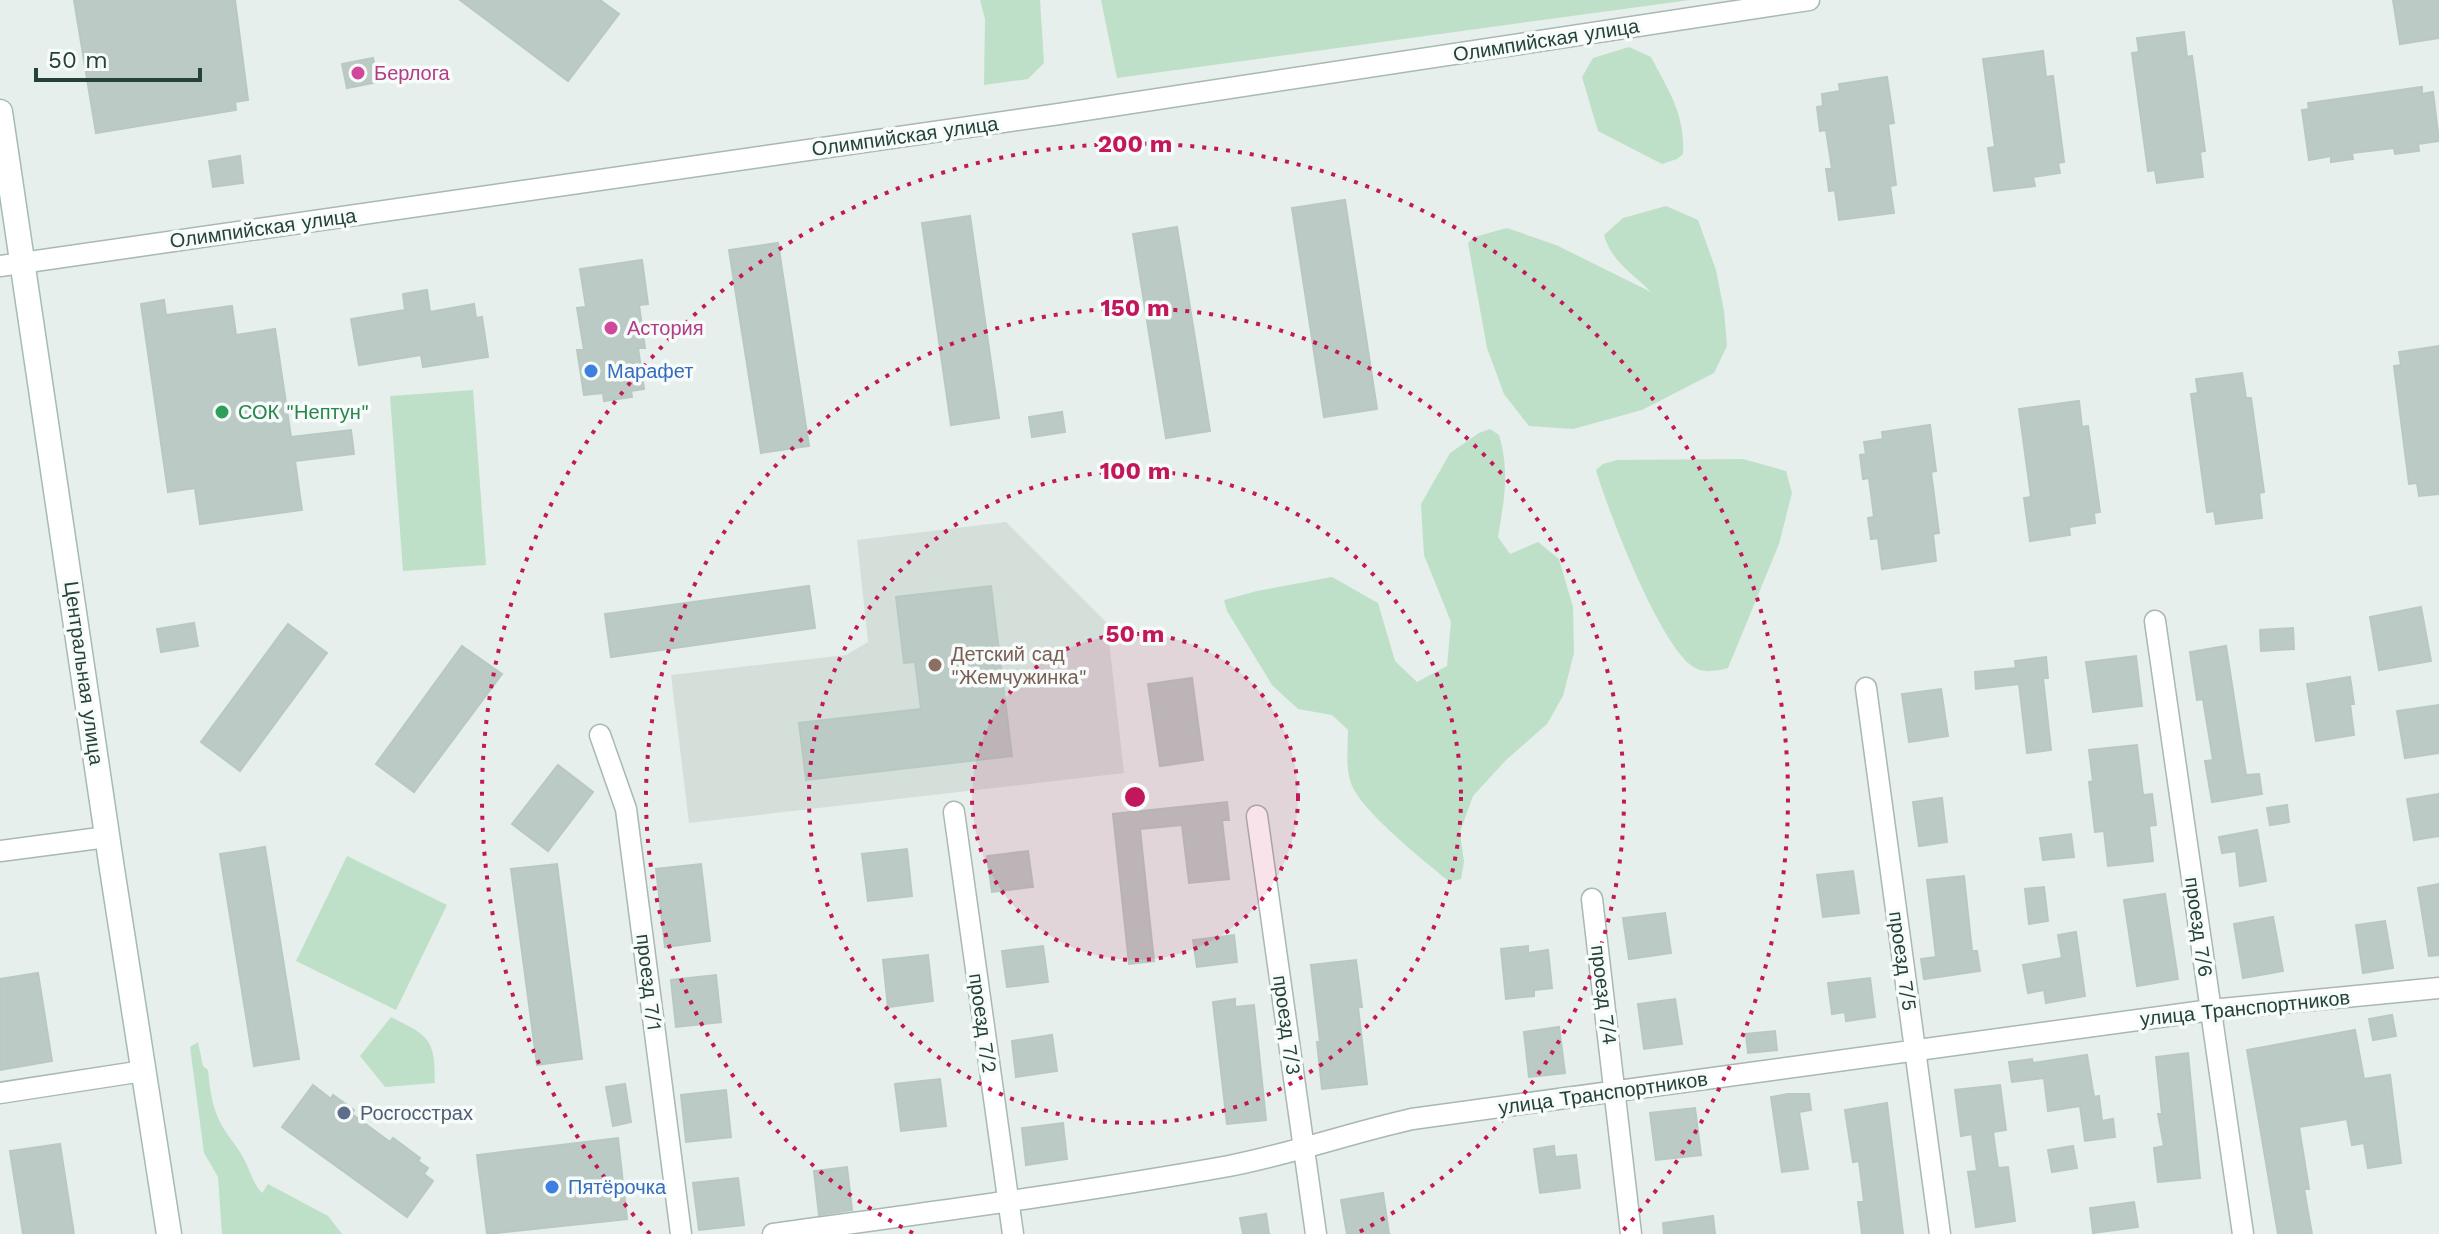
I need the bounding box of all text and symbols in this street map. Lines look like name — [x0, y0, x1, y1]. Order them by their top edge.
street label: Олимпийская улица — [1451, 13, 1642, 67]
scale bar — [36, 32, 200, 82]
text: 50 m — [48, 46, 108, 74]
place label: Берлога — [374, 61, 451, 85]
marker: Берлога — [349, 64, 367, 82]
street label: Олимпийская улица — [810, 111, 1001, 161]
text: 200 m — [1098, 130, 1172, 158]
street label: Олимпийская улица — [168, 203, 359, 253]
text: 150 m — [1100, 294, 1170, 322]
place label: Астория — [627, 316, 704, 340]
marker: Астория — [602, 319, 620, 337]
place label: Марафет — [607, 359, 693, 383]
marker: Марафет — [582, 362, 600, 380]
place label: СОК "Нептун" — [238, 400, 369, 424]
marker: СОК "Нептун" — [213, 403, 231, 421]
text: 100 m — [1100, 457, 1170, 485]
street label: Центральная улица — [59, 580, 109, 767]
text: 50 m — [1106, 620, 1164, 648]
place label: Детский сад "Жемчужинка" — [951, 642, 1087, 689]
marker: Детский сад "Жемчужинка" — [926, 656, 944, 674]
centre of rings — [1121, 783, 1149, 811]
street label: проезд 7/6 — [2180, 875, 2218, 979]
street label: проезд 7/5 — [1884, 909, 1922, 1013]
street label: проезд 7/1 — [631, 932, 667, 1032]
street label: проезд 7/4 — [1586, 944, 1622, 1046]
street label: проезд 7/2 — [964, 971, 1002, 1075]
street label: проезд 7/3 — [1268, 973, 1306, 1077]
street label: улица Транспортников — [2139, 985, 2351, 1031]
street label: улица Транспортников — [1497, 1066, 1709, 1120]
place label: Росгосстрах — [360, 1101, 473, 1125]
marker: Росгосстрах — [335, 1104, 353, 1122]
place label: Пятёрочка — [568, 1175, 667, 1199]
marker: Пятёрочка — [543, 1178, 561, 1196]

